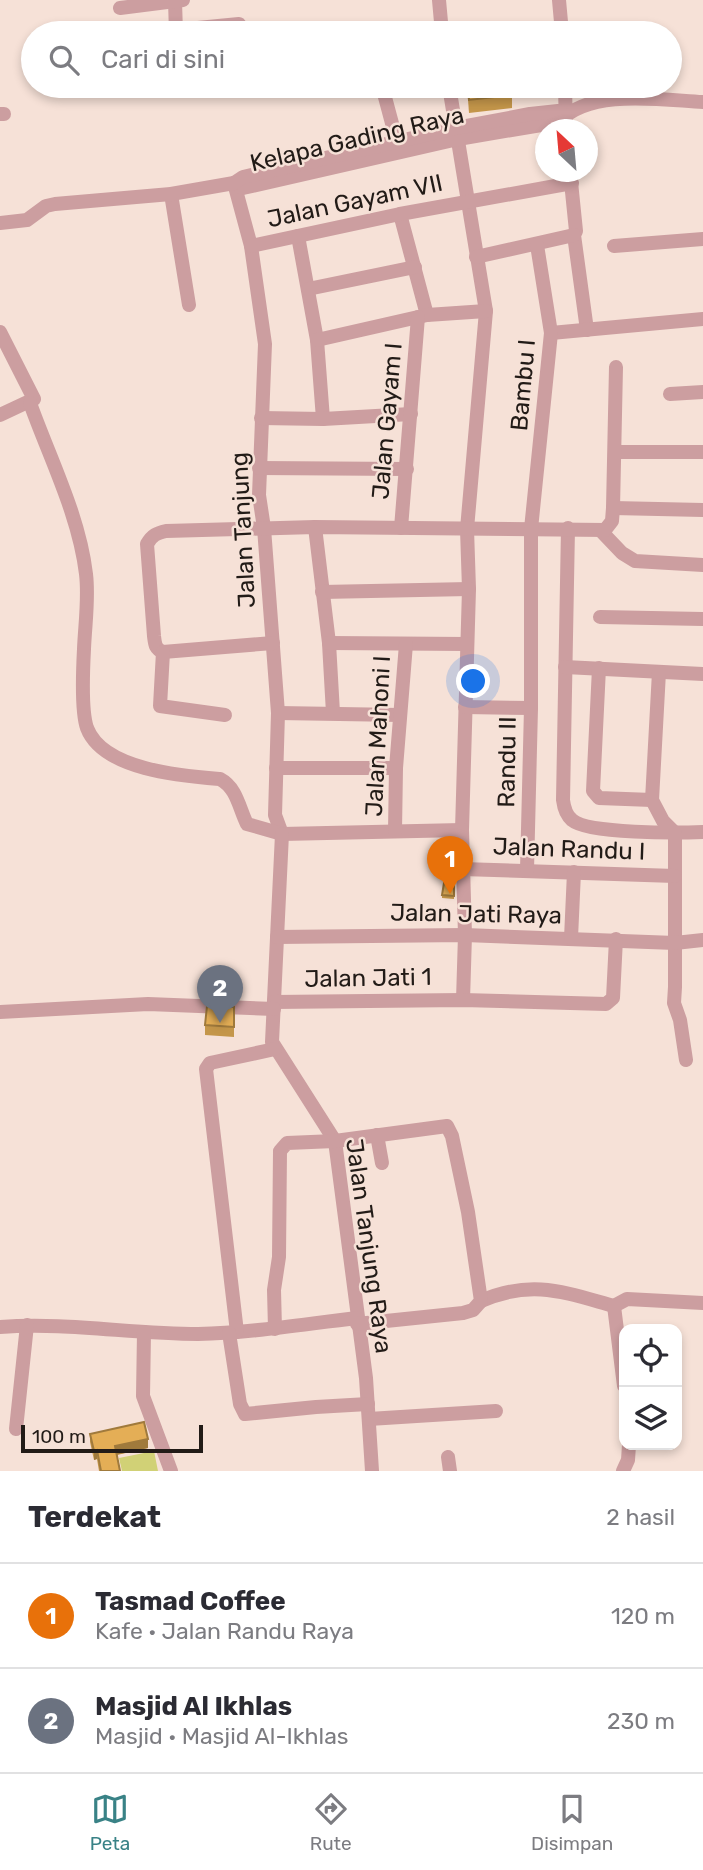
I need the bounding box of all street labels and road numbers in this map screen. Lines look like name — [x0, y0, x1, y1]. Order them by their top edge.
street label: Kelapa Gading Raya — [247, 101, 467, 177]
street label: Jalan Gayam VII — [265, 169, 445, 233]
street label: Bambu I — [505, 338, 541, 432]
street label: Jalan Gayam I — [366, 342, 408, 500]
street label: Jalan Tanjung — [225, 451, 261, 609]
street label: Jalan Mahoni I — [360, 655, 396, 817]
street label: Randu II — [492, 716, 522, 808]
street label: Jalan Randu I — [492, 832, 646, 866]
street label: Jalan Jati Raya — [390, 899, 562, 929]
street label: Jalan Jati 1 — [304, 963, 432, 993]
street label: Jalan Tanjung Raya — [340, 1137, 398, 1355]

